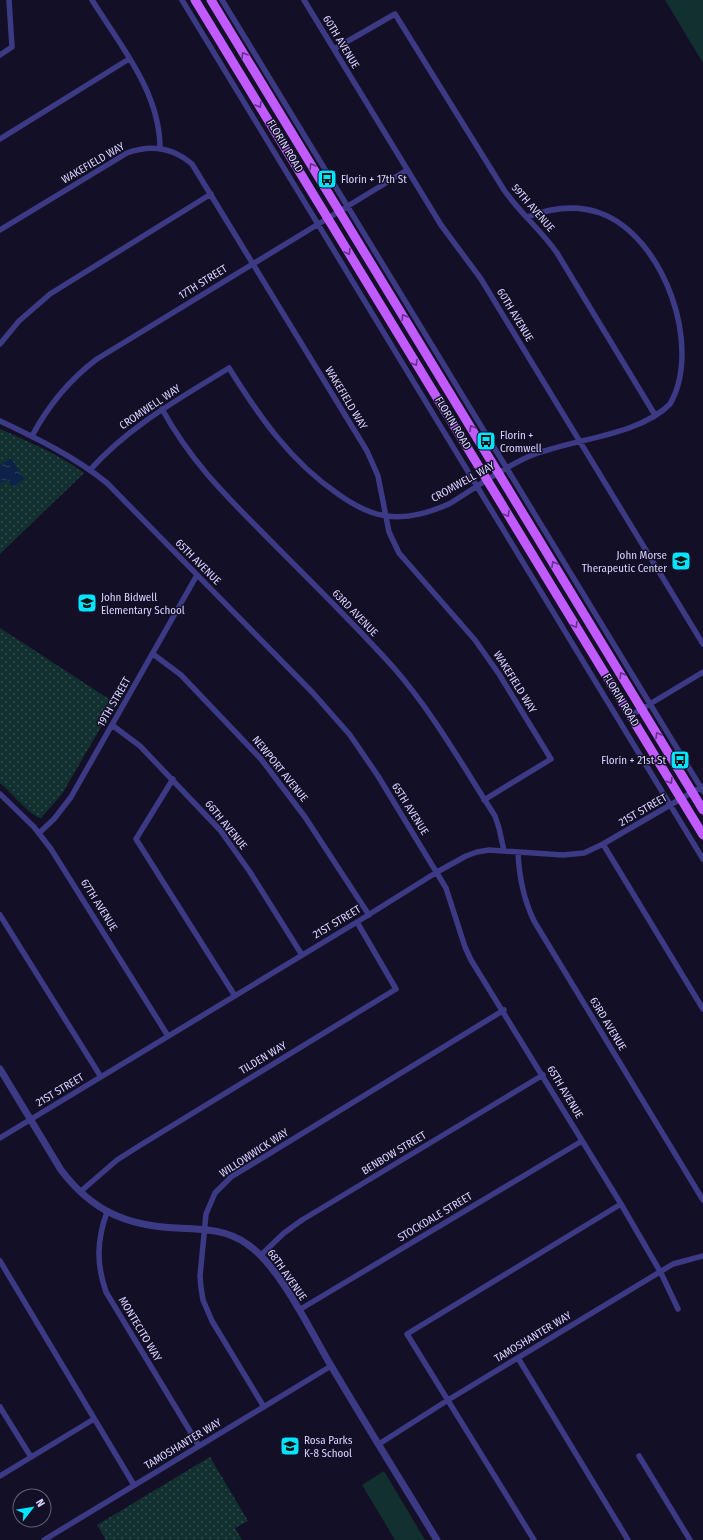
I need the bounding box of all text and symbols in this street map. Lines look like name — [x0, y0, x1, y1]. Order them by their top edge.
street label: 60TH AVENUE — [320, 13, 362, 71]
one-way arrow — [242, 52, 249, 59]
one-way arrow — [254, 101, 261, 108]
street label: FLORIN ROAD — [264, 117, 306, 175]
street label: WAKEFIELD WAY — [59, 139, 127, 186]
one-way arrow — [309, 163, 317, 170]
bus stop icon: Florin + 17th St — [316, 168, 338, 190]
place label: Florin + 17th St — [341, 173, 407, 186]
street label: 59TH AVENUE — [509, 181, 557, 235]
one-way arrow — [343, 248, 350, 255]
street label: 17TH STREET — [176, 261, 230, 302]
street label: 60TH AVENUE — [494, 286, 536, 344]
one-way arrow — [402, 314, 409, 321]
one-way arrow — [411, 359, 418, 366]
street label: WAKEFIELD WAY — [322, 364, 370, 432]
street label: CROMWELL WAY — [117, 382, 183, 432]
street label: FLORIN ROAD — [432, 394, 474, 452]
one-way arrow — [469, 425, 476, 432]
place label: Florin + Cromwell — [500, 429, 542, 455]
bus stop icon: Florin + Cromwell — [475, 430, 497, 452]
street label: CROMWELL WAY — [429, 459, 498, 505]
one-way arrow — [502, 510, 510, 517]
street label: 65TH AVENUE — [173, 537, 223, 587]
place label: John Morse Therapeutic Center — [582, 549, 667, 575]
school or university icon: John Morse Therapeutic Center — [670, 550, 692, 572]
one-way arrow — [552, 561, 559, 568]
street label: 63RD AVENUE — [329, 587, 381, 639]
place label: John Bidwell Elementary School — [101, 591, 185, 617]
school or university icon: John Bidwell Elementary School — [76, 592, 98, 614]
one-way arrow — [570, 621, 577, 628]
street label: WAKEFIELD WAY — [491, 649, 540, 716]
street label: FLORIN ROAD — [600, 671, 642, 729]
one-way arrow — [619, 672, 627, 679]
street label: 19TH STREET — [94, 674, 134, 729]
one-way arrow — [655, 732, 663, 739]
street label: NEWPORT AVENUE — [249, 733, 311, 805]
bus stop icon: Florin + 21st St — [669, 749, 691, 771]
place label: Florin + 21st St — [601, 754, 666, 767]
one-way arrow — [665, 777, 672, 784]
street label: 65TH AVENUE — [389, 781, 431, 837]
street label: 21ST STREET — [617, 791, 670, 829]
street label: 66TH AVENUE — [202, 798, 250, 852]
street label: 67TH AVENUE — [78, 877, 120, 933]
street label: 21ST STREET — [311, 902, 364, 941]
street label: 63RD AVENUE — [587, 995, 629, 1053]
street label: TILDEN WAY — [237, 1039, 289, 1077]
street label: 65TH AVENUE — [544, 1063, 586, 1121]
street label: 21ST STREET — [34, 1070, 87, 1109]
street label: WILLOWWICK WAY — [217, 1126, 291, 1180]
street label: BENBOW STREET — [359, 1128, 430, 1177]
street label: STOCKDALE STREET — [395, 1189, 475, 1244]
street label: 68TH AVENUE — [265, 1247, 309, 1303]
street label: MONTECITO WAY — [116, 1294, 165, 1364]
street label: TAMOSHANTER WAY — [492, 1309, 574, 1365]
street label: TAMOSHANTER WAY — [142, 1416, 224, 1472]
place label: Rosa Parks K-8 School — [304, 1434, 353, 1460]
school or university icon: Rosa Parks K-8 School — [279, 1435, 301, 1457]
north arrow — [12, 1488, 52, 1528]
text: N — [33, 1497, 47, 1509]

